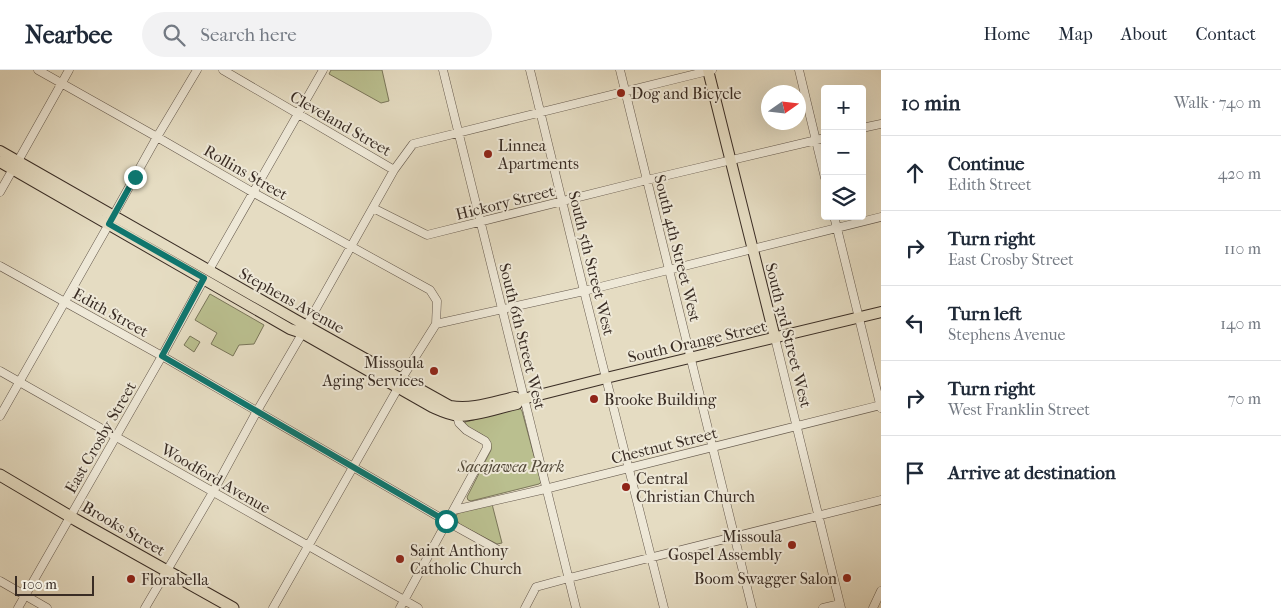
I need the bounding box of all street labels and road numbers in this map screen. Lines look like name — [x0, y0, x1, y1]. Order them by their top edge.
street label: Cleveland Street — [287, 87, 395, 160]
street label: Rollins Street — [200, 141, 291, 204]
street label: South 4th Street West — [650, 173, 705, 324]
street label: Hickory Street — [454, 181, 557, 224]
street label: South 5th Street West — [564, 189, 619, 338]
street label: South 6th Street West — [495, 261, 550, 411]
street label: South 3rd Street West — [761, 261, 816, 410]
street label: Stephens Avenue — [236, 264, 348, 337]
street label: Edith Street — [70, 284, 152, 341]
street label: South Orange Street — [626, 316, 769, 367]
street label: East Crosby Street — [61, 378, 140, 496]
street label: Chestnut Street — [609, 423, 719, 468]
street label: Woodford Avenue — [157, 439, 274, 517]
street label: Brooks Street — [79, 497, 169, 560]

